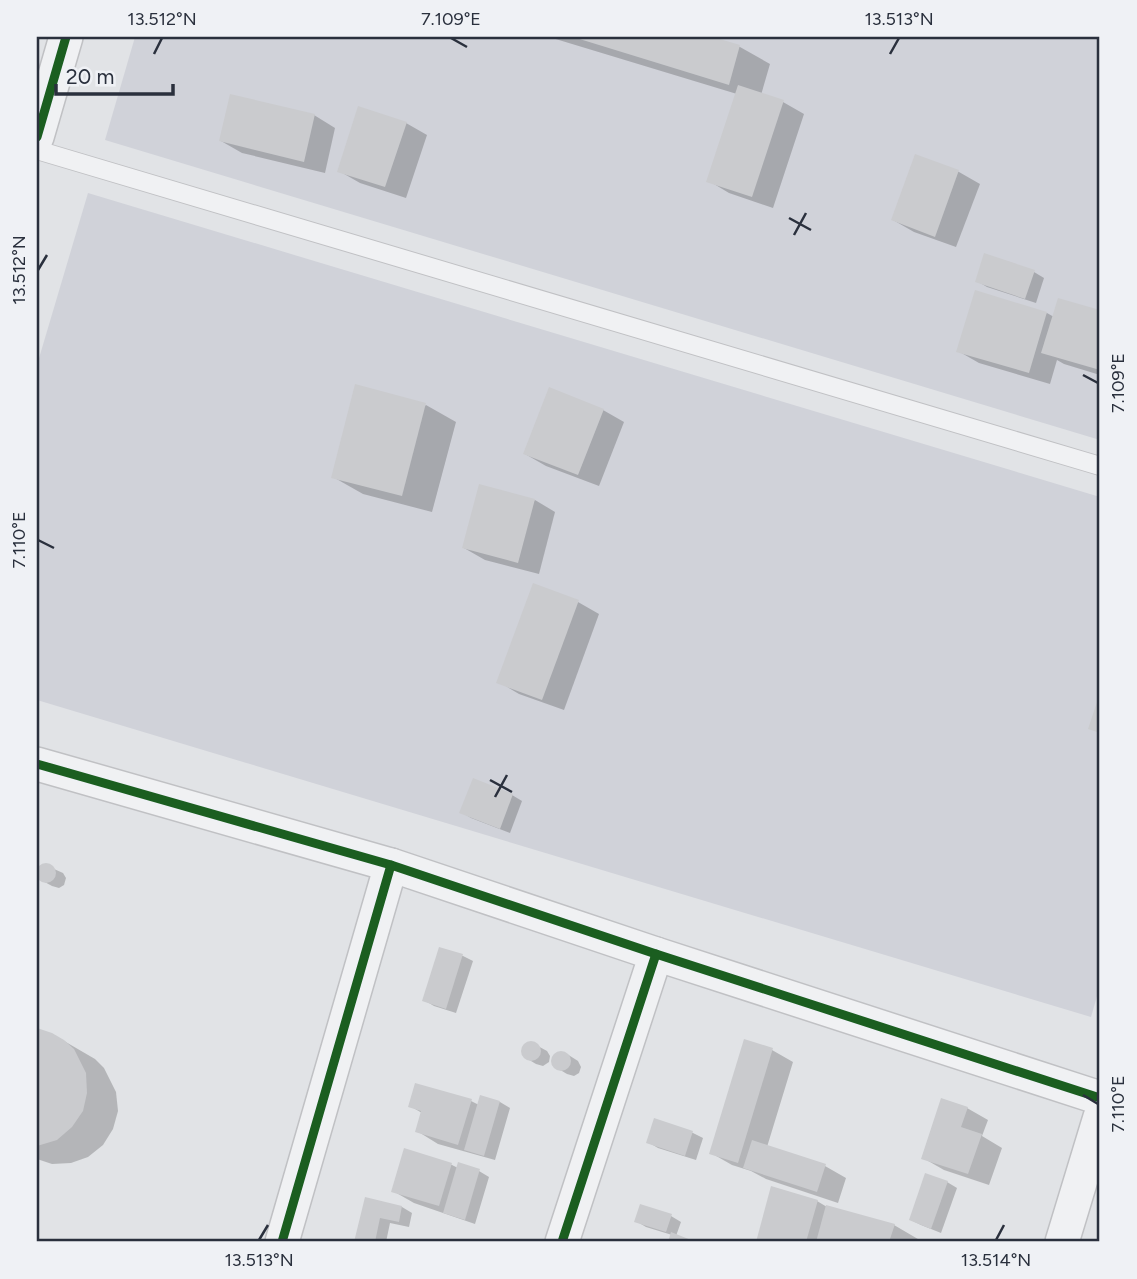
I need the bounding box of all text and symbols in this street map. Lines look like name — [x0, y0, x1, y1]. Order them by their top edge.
text: 13.512°N — [127, 8, 197, 30]
text: 7.109°E — [421, 8, 481, 30]
text: 13.513°N — [864, 8, 934, 30]
scale bar — [56, 52, 173, 96]
text: 20 m — [66, 64, 114, 89]
text: 13.512°N — [8, 235, 30, 305]
text: 7.109°E — [1107, 353, 1129, 413]
text: 7.110°E — [8, 511, 30, 569]
text: 7.110°E — [1107, 1075, 1129, 1133]
text: 13.513°N — [224, 1249, 294, 1271]
text: 13.514°N — [961, 1249, 1031, 1271]

